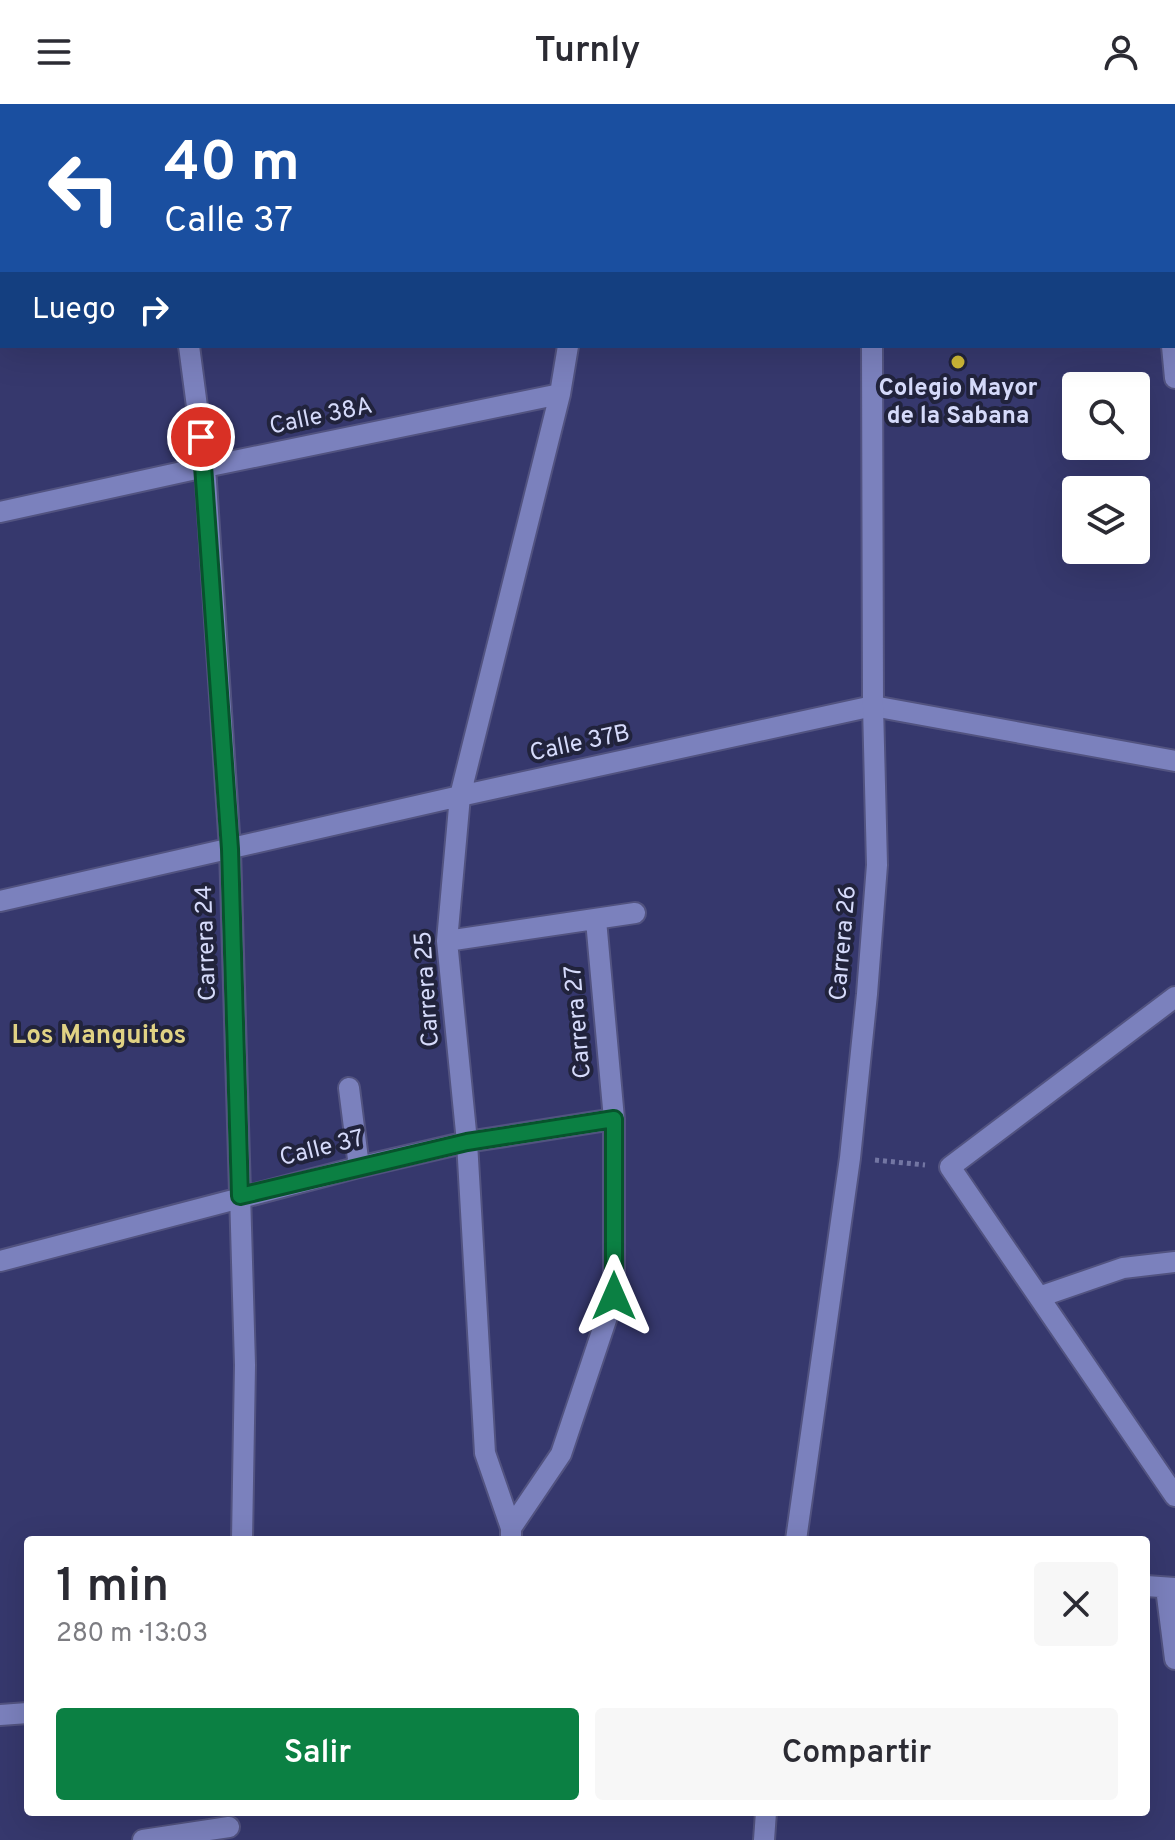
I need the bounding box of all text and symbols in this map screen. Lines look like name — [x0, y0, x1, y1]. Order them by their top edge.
text: Turnly — [535, 29, 640, 75]
icon: menu — [32, 30, 76, 74]
icon: person — [1099, 30, 1143, 74]
text: 40 m — [164, 130, 300, 200]
icon: left — [32, 136, 136, 240]
text: Calle 37 — [164, 199, 293, 245]
icon: right — [132, 288, 176, 332]
text: Luego — [32, 292, 116, 329]
marker: Colegio Mayor de la Sabana — [949, 353, 967, 371]
map controls — [1062, 372, 1150, 564]
button: search — [1062, 372, 1150, 460]
place label: Colegio Mayor de la Sabana — [878, 374, 1038, 432]
street label: Calle 38A — [267, 391, 375, 443]
pin — [167, 403, 235, 471]
icon: arrive — [179, 415, 223, 459]
button: layers — [1062, 476, 1150, 564]
street label: Calle 37B — [527, 719, 633, 769]
street label: Carrera 24 — [190, 884, 224, 1002]
street label: Carrera 26 — [824, 884, 864, 1002]
street label: Carrera 25 — [409, 930, 447, 1048]
street label: Carrera 27 — [559, 964, 599, 1080]
district label: Los Manguitos — [12, 1020, 186, 1053]
street label: Calle 37 — [277, 1124, 367, 1174]
position arrow — [572, 1254, 656, 1338]
text: 1 min — [56, 1558, 169, 1618]
button: close — [1034, 1562, 1118, 1646]
text: 280 m · 13:03 — [56, 1618, 208, 1651]
button: Salir — [56, 1708, 579, 1800]
button: Compartir — [595, 1708, 1118, 1800]

